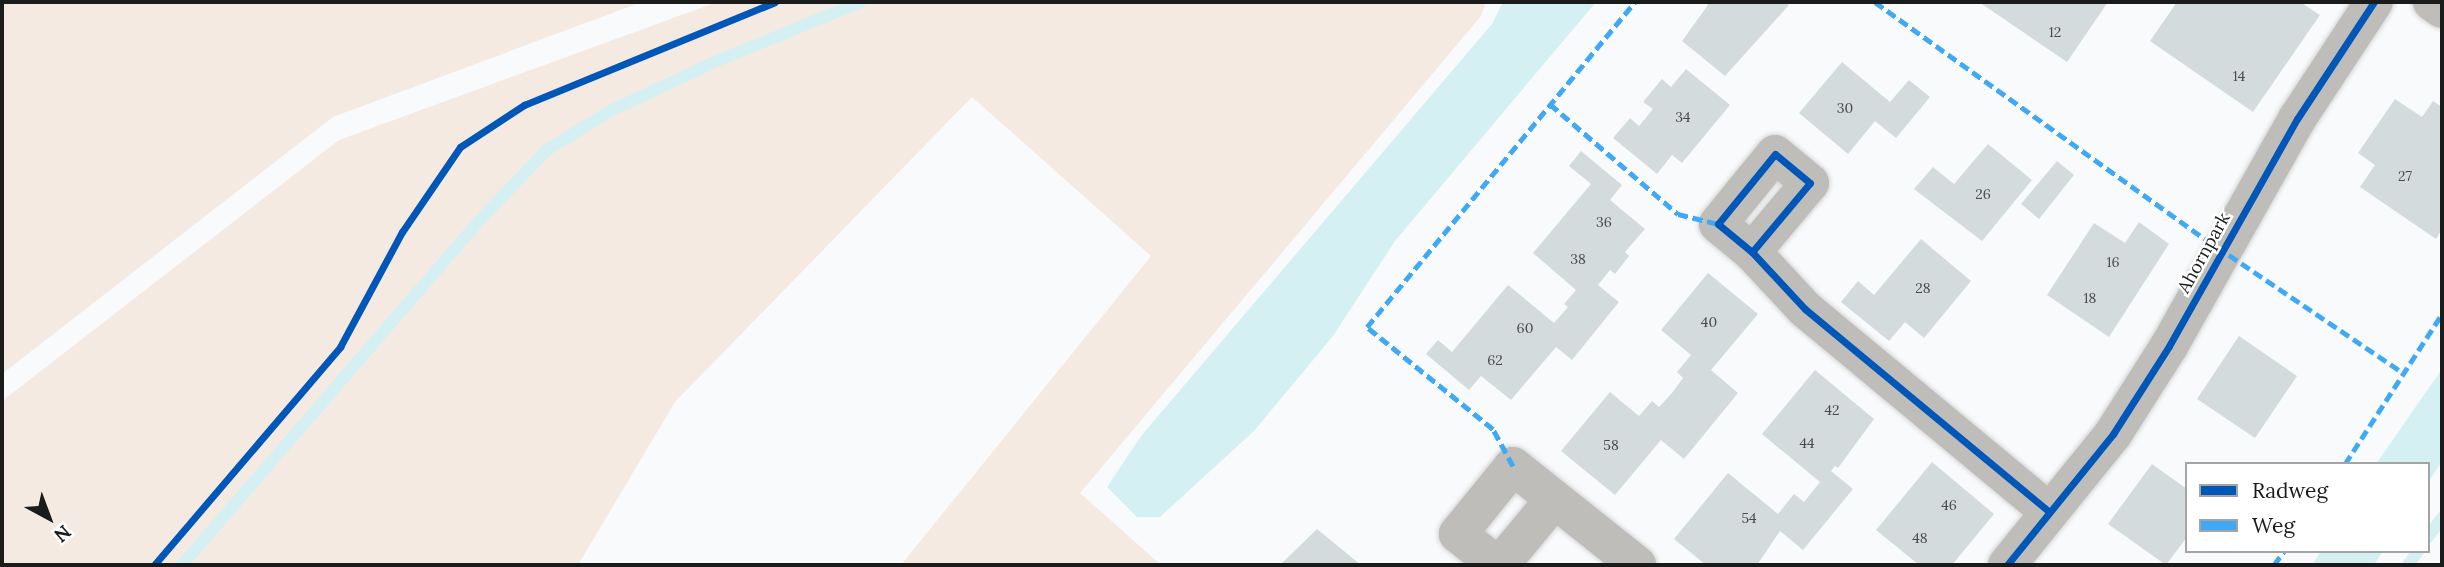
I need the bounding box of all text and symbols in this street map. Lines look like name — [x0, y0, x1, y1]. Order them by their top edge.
house number: 12 — [2049, 24, 2061, 40]
house number: 14 — [2233, 68, 2245, 84]
house number: 30 — [1837, 100, 1853, 116]
house number: 34 — [1675, 109, 1691, 125]
house number: 27 — [2398, 168, 2412, 184]
house number: 26 — [1975, 186, 1991, 202]
street label: Ahornpark — [2173, 209, 2235, 297]
house number: 36 — [1596, 214, 1612, 230]
house number: 38 — [1570, 251, 1586, 267]
house number: 16 — [2106, 254, 2120, 270]
house number: 28 — [1915, 280, 1931, 296]
house number: 18 — [2084, 290, 2096, 306]
house number: 40 — [1701, 314, 1717, 330]
house number: 60 — [1517, 320, 1533, 336]
house number: 62 — [1487, 352, 1503, 368]
house number: 42 — [1824, 402, 1840, 418]
house number: 44 — [1799, 435, 1815, 451]
house number: 58 — [1603, 437, 1619, 453]
legend — [2185, 462, 2430, 553]
text: Radweg — [2252, 477, 2328, 504]
north arrow — [14, 483, 84, 553]
house number: 46 — [1941, 497, 1957, 513]
house number: 54 — [1741, 510, 1757, 526]
text: Weg — [2252, 512, 2295, 539]
text: N — [49, 520, 76, 548]
house number: 48 — [1912, 530, 1928, 546]

